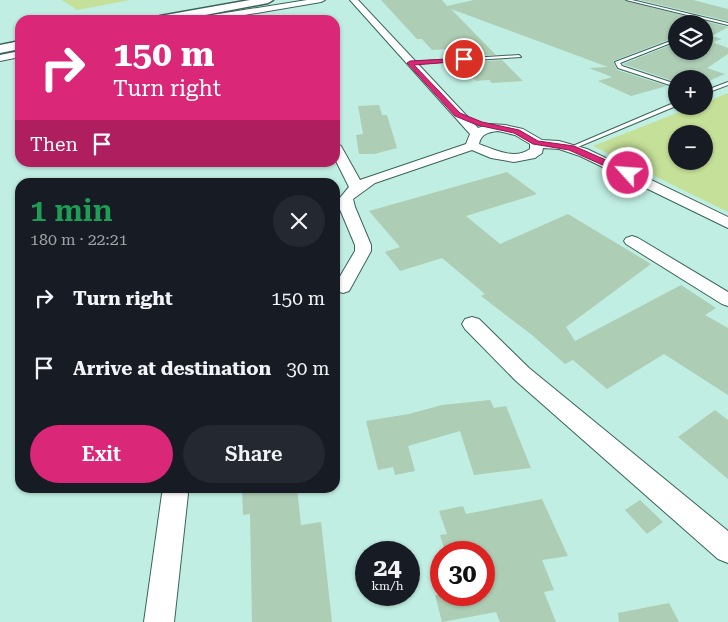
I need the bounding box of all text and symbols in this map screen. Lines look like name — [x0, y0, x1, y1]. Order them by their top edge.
map controls — [668, 15, 713, 170]
button: layers — [668, 15, 713, 60]
text: 150 m — [113, 34, 214, 75]
icon: right — [30, 35, 95, 100]
pin — [443, 38, 485, 80]
icon: arrive — [450, 45, 478, 73]
button: + — [668, 70, 713, 115]
text: Turn right — [113, 76, 221, 101]
button: − — [668, 125, 713, 170]
icon: arrive — [88, 130, 116, 158]
text: Then — [30, 133, 78, 156]
position arrow — [601, 146, 653, 198]
text: 1 min — [30, 193, 113, 228]
button: close — [273, 195, 325, 247]
text: 180 m · 22:21 — [30, 230, 128, 249]
icon: right — [30, 284, 58, 312]
text: Turn right — [73, 287, 173, 310]
text: 150 m — [271, 287, 325, 310]
icon: arrive — [30, 354, 58, 382]
text: Arrive at destination — [73, 357, 271, 380]
text: 30 m — [286, 357, 330, 380]
button: Exit — [30, 425, 173, 483]
button: Share — [183, 425, 325, 483]
speed limit sign: 30 — [430, 541, 495, 606]
text: 24 — [373, 553, 402, 582]
text: km/h — [371, 579, 404, 593]

